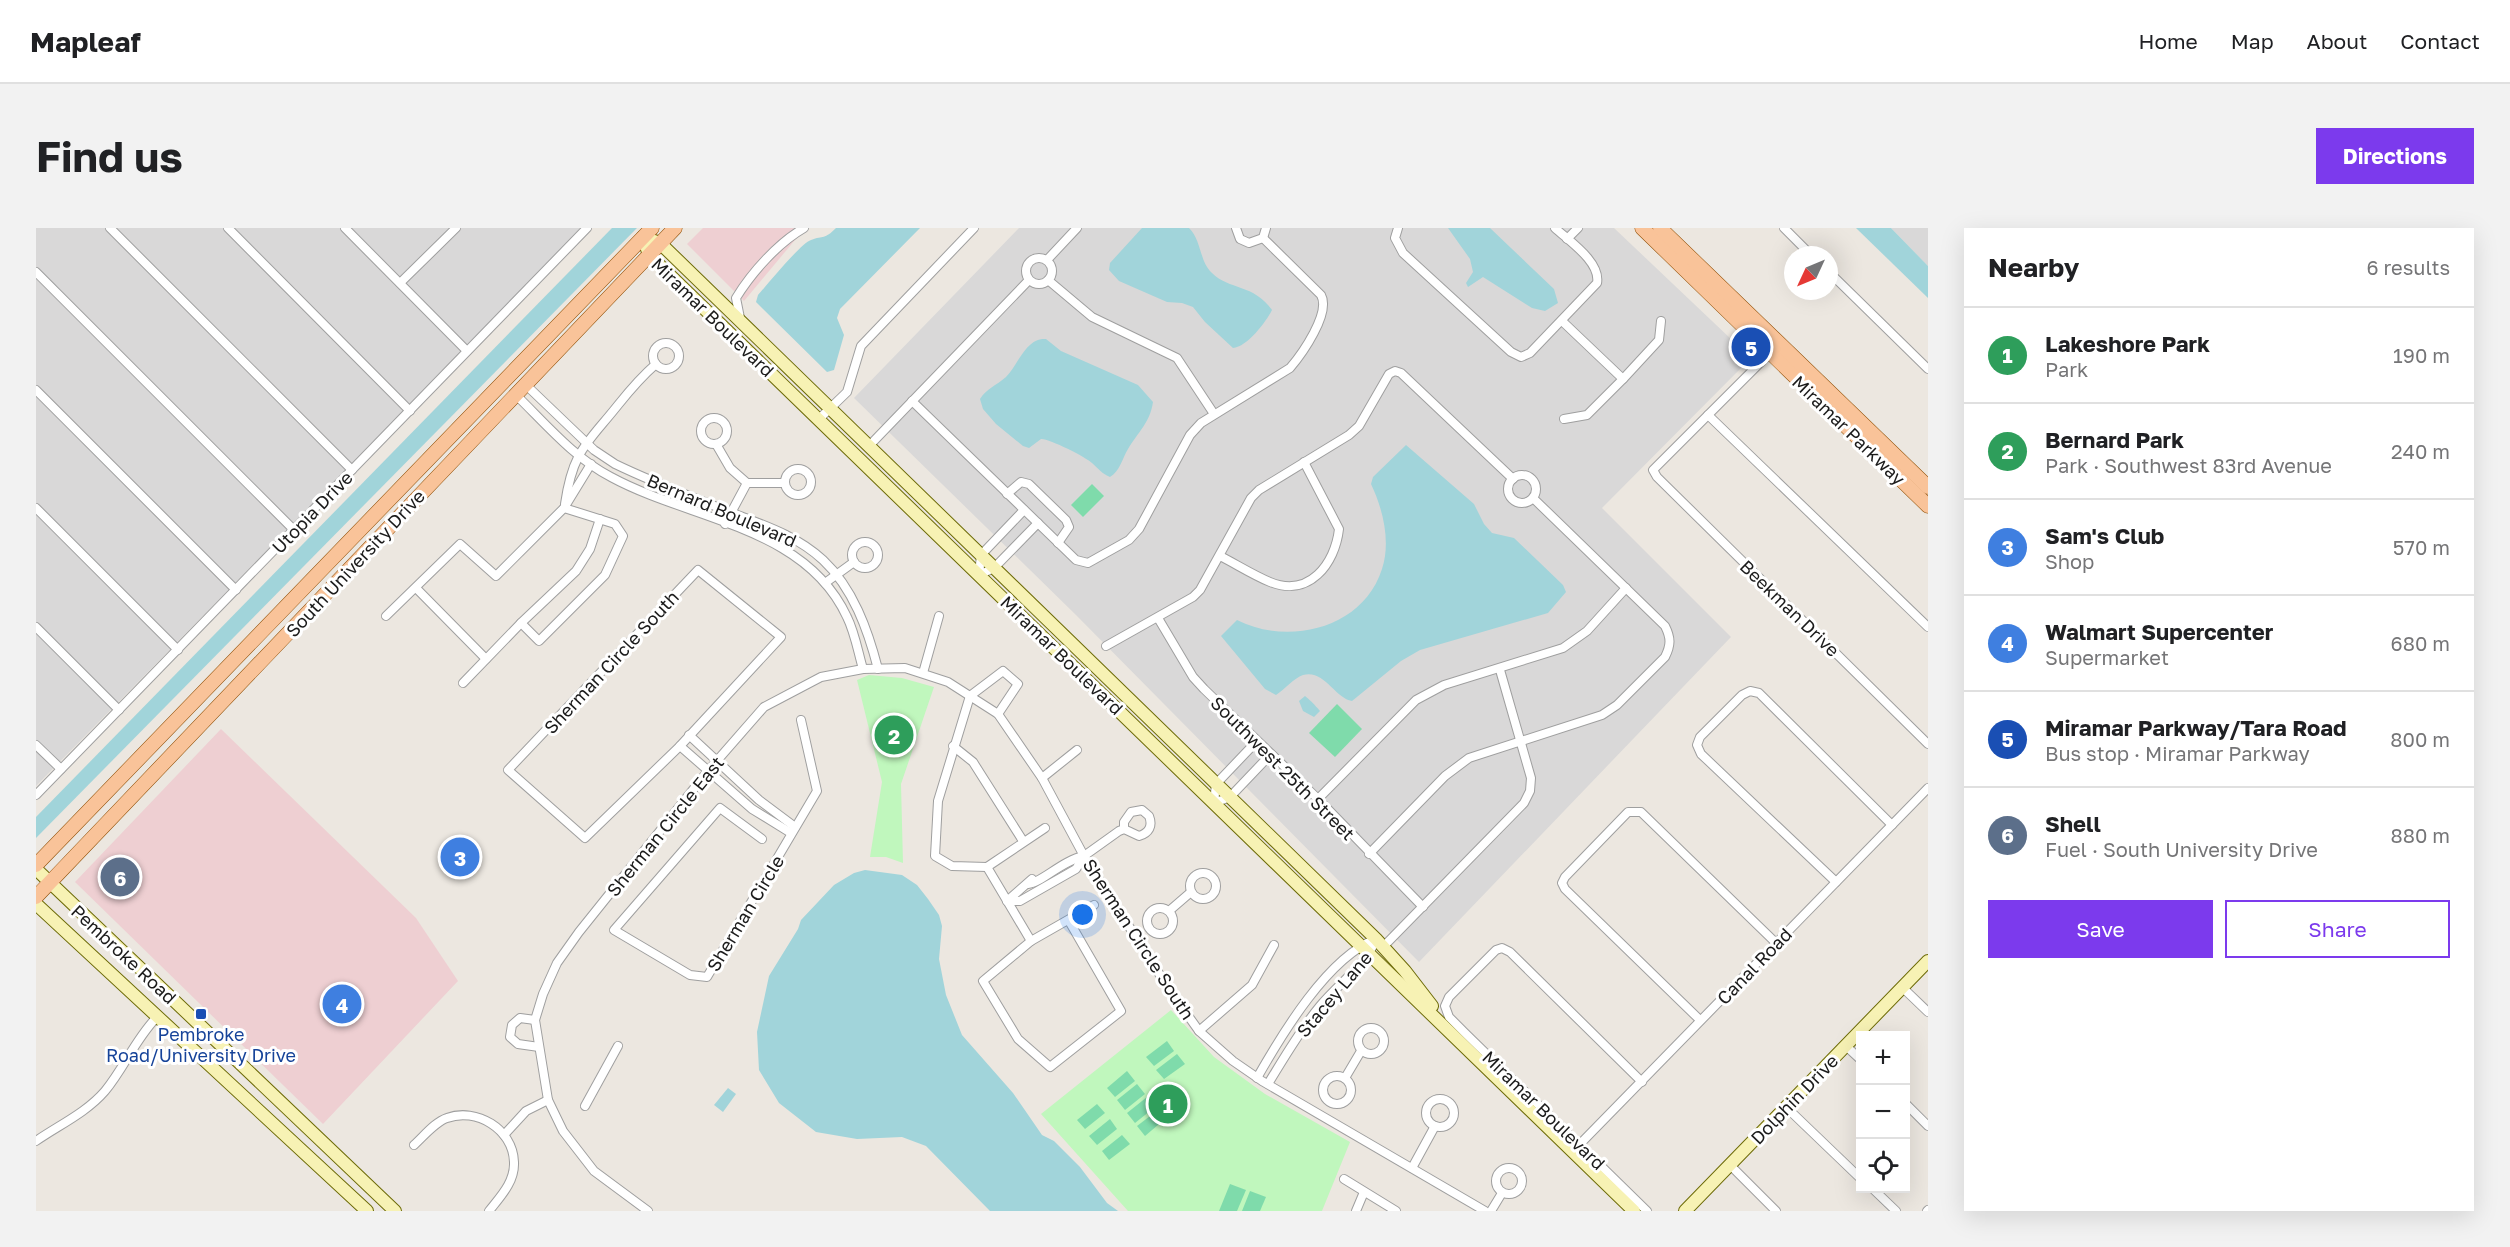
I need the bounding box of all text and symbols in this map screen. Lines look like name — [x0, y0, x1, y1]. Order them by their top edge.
text: Mapleaf — [30, 25, 141, 58]
text: Home — [2138, 28, 2198, 54]
text: Map — [2231, 28, 2274, 54]
text: About — [2307, 28, 2367, 54]
text: Contact — [2400, 28, 2480, 54]
button: Directions — [2316, 128, 2474, 184]
text: Find us — [36, 131, 183, 181]
north arrow — [1784, 246, 1838, 300]
text: Nearby — [1988, 252, 2079, 283]
street label: Miramar Boulevard — [647, 253, 779, 381]
text: 6 results — [2366, 255, 2450, 279]
pin: 5 — [1732, 324, 1770, 370]
text: Lakeshore Park — [2045, 330, 2210, 357]
text: 1 — [2002, 343, 2013, 367]
text: 190 m — [2393, 343, 2450, 367]
text: Park — [2045, 357, 2088, 381]
street label: Miramar Parkway — [1788, 371, 1910, 489]
text: Bernard Park — [2045, 426, 2184, 453]
text: 2 — [2001, 439, 2014, 463]
text: 240 m — [2391, 439, 2450, 463]
text: Park · Southwest 83rd Avenue — [2045, 453, 2332, 477]
street label: Utopia Drive — [267, 466, 357, 558]
street label: Bernard Boulevard — [644, 469, 800, 551]
street label: South University Drive — [281, 485, 429, 641]
text: Sam's Club — [2045, 522, 2164, 549]
text: 3 — [2001, 535, 2014, 559]
text: 570 m — [2393, 535, 2450, 559]
text: Shop — [2045, 549, 2094, 573]
street label: Beekman Drive — [1736, 555, 1844, 661]
street label: Sherman Circle South — [539, 586, 683, 738]
street label: Miramar Boulevard — [996, 591, 1128, 719]
text: Walmart Supercenter — [2045, 618, 2273, 645]
text: 4 — [2001, 631, 2014, 655]
text: 680 m — [2391, 631, 2450, 655]
text: Supermarket — [2045, 645, 2169, 669]
street label: Southwest 25th Street — [1207, 692, 1359, 844]
pin: 2 — [874, 712, 914, 758]
text: Miramar Parkway/Tara Road — [2045, 714, 2347, 741]
text: 5 — [2001, 727, 2014, 751]
text: 800 m — [2390, 727, 2450, 751]
text: Bus stop · Miramar Parkway — [2045, 741, 2310, 765]
street label: Sherman Circle East — [602, 752, 728, 900]
text: Shell — [2045, 810, 2101, 837]
text: 6 — [2001, 823, 2014, 847]
text: 880 m — [2391, 823, 2450, 847]
pin: 3 — [440, 834, 480, 880]
text: Fuel · South University Drive — [2045, 837, 2318, 861]
street label: Sherman Circle — [702, 851, 788, 975]
pin: 6 — [100, 854, 140, 900]
street label: Sherman Circle South — [1079, 854, 1199, 1024]
street label: Pembroke Road — [67, 900, 181, 1008]
your location — [1068, 900, 1097, 929]
button: Save — [1988, 900, 2213, 958]
button: Share — [2225, 900, 2450, 958]
street label: Canal Road — [1712, 923, 1796, 1009]
street label: Stacey Lane — [1292, 947, 1376, 1041]
pin: 4 — [322, 982, 362, 1026]
marker: Pembroke Road/University Drive — [194, 1007, 208, 1021]
place label: Pembroke Road/University Drive — [106, 1023, 296, 1066]
map controls — [1856, 1031, 1910, 1193]
button: + — [1856, 1031, 1910, 1085]
street label: Miramar Boulevard — [1478, 1046, 1610, 1174]
street label: Dolphin Drive — [1746, 1050, 1842, 1148]
pin: 1 — [1148, 1082, 1188, 1126]
button: − — [1856, 1085, 1910, 1139]
button: locate — [1856, 1139, 1910, 1193]

